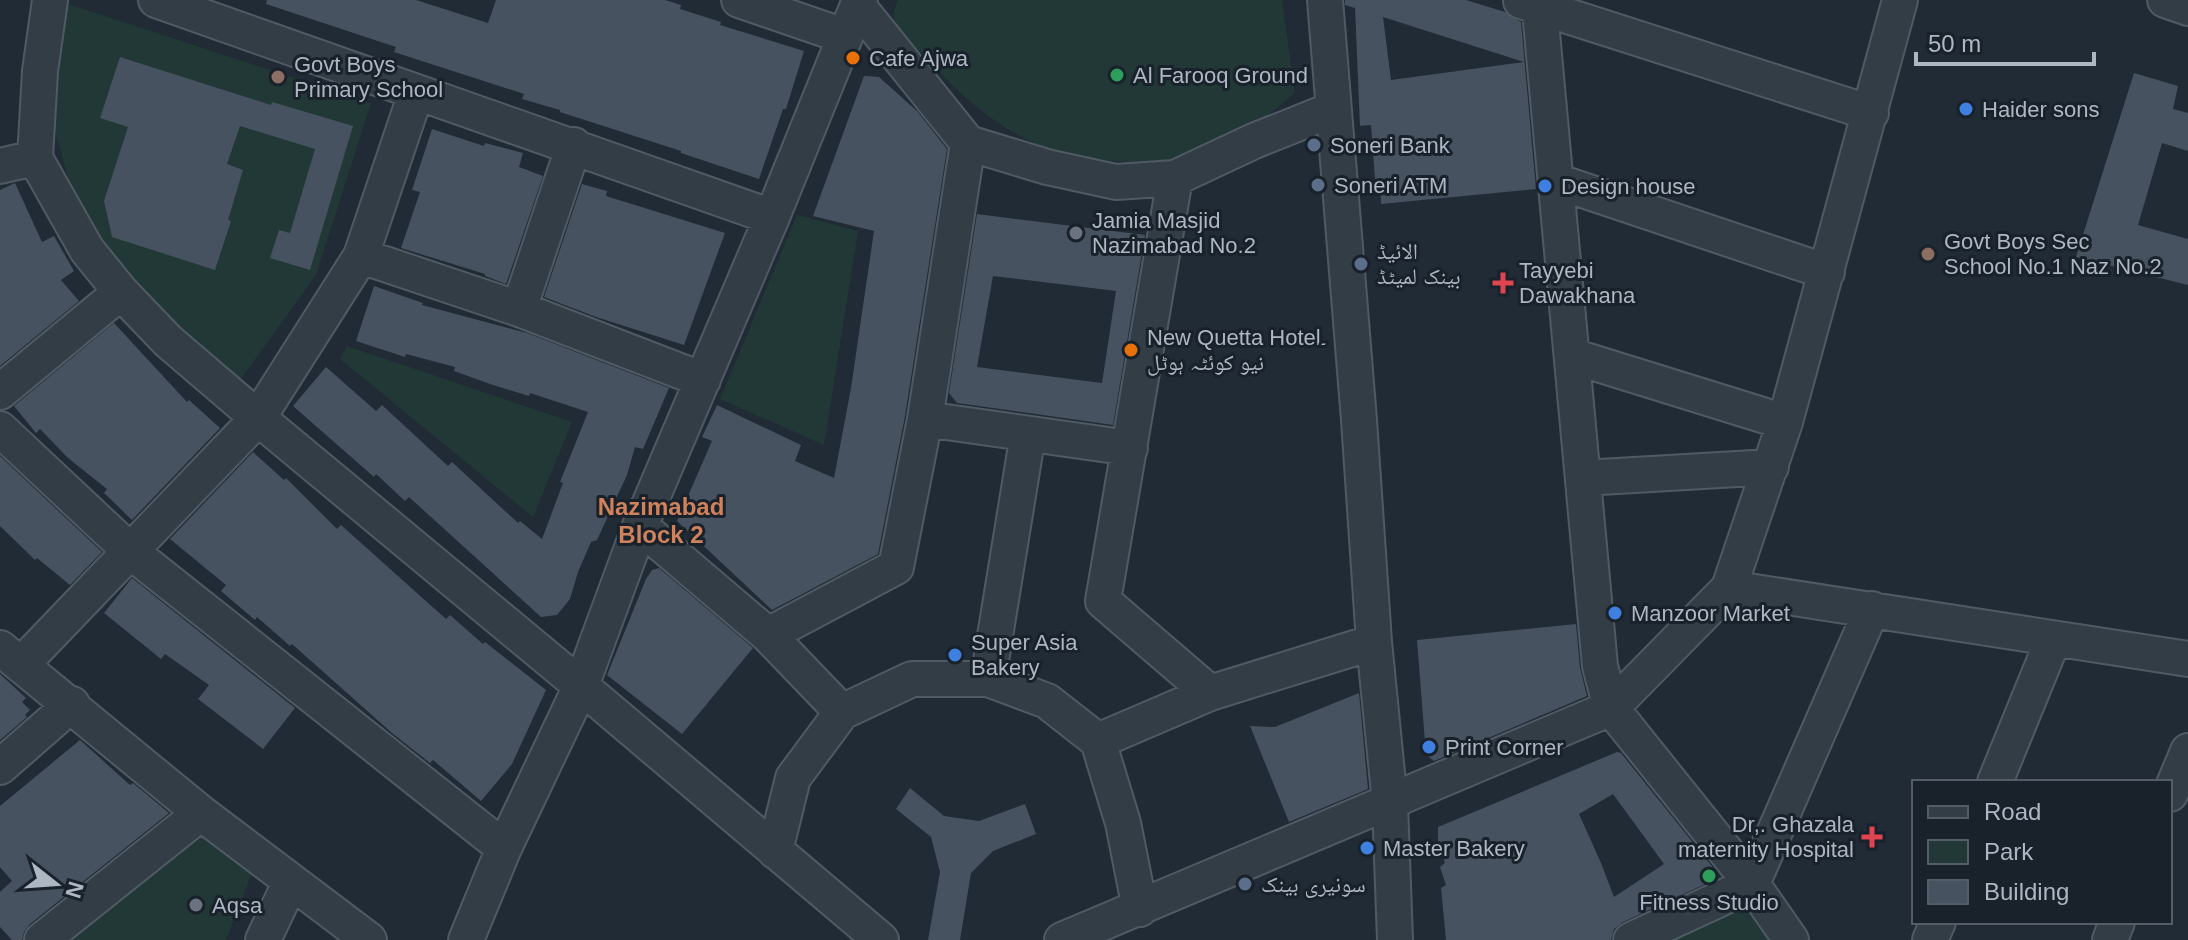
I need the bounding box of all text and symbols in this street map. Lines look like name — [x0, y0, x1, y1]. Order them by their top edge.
scale bar — [1916, 16, 2094, 66]
text: 50 m — [1928, 30, 1981, 57]
place label: Cafe Ajwa — [869, 46, 969, 71]
marker: Cafe Ajwa — [844, 49, 862, 67]
place label: Govt Boys Primary School — [294, 52, 443, 102]
place label: Al Farooq Ground — [1133, 63, 1308, 88]
marker: Al Farooq Ground — [1108, 66, 1126, 84]
marker: Govt Boys Primary School — [269, 68, 287, 86]
place label: Haider sons — [1982, 97, 2099, 122]
marker: Haider sons — [1957, 100, 1975, 118]
place label: Soneri Bank — [1330, 133, 1451, 158]
marker: Soneri Bank — [1305, 136, 1323, 154]
place label: Soneri ATM — [1334, 173, 1447, 198]
place label: Design house — [1561, 174, 1696, 199]
marker: Soneri ATM — [1309, 176, 1327, 194]
marker: Design house — [1536, 177, 1554, 195]
place label: Jamia Masjid Nazimabad No.2 — [1092, 208, 1256, 258]
marker: Jamia Masjid Nazimabad No.2 — [1067, 224, 1085, 242]
place label: Govt Boys Sec School No.1 Naz No.2 — [1944, 229, 2162, 279]
place label: الائیڈ بینک لمیٹڈ — [1377, 239, 1461, 289]
marker: Govt Boys Sec School No.1 Naz No.2 — [1919, 245, 1937, 263]
marker: الائیڈ بینک لمیٹڈ — [1352, 255, 1370, 273]
place label: Tayyebi Dawakhana — [1519, 258, 1636, 308]
marker: Tayyebi Dawakhana — [1494, 274, 1512, 292]
place label: New Quetta Hotel۔ نیو کوئٹہ ہوٹل — [1147, 325, 1326, 376]
marker: New Quetta Hotel۔ نیو کوئٹہ ہوٹل — [1122, 341, 1140, 359]
district label: Nazimabad Block 2 — [598, 493, 724, 548]
place label: Manzoor Market — [1631, 601, 1790, 626]
marker: Manzoor Market — [1606, 604, 1624, 622]
place label: Super Asia Bakery — [971, 630, 1078, 680]
marker: Super Asia Bakery — [946, 646, 964, 664]
place label: Print Corner — [1445, 735, 1564, 760]
marker: Print Corner — [1420, 738, 1438, 756]
legend — [1912, 780, 2172, 924]
text: Road — [1984, 798, 2041, 825]
place label: Dr,. Ghazala maternity Hospital — [1678, 812, 1855, 862]
marker: Dr,. Ghazala maternity Hospital — [1861, 826, 1883, 848]
place label: Master Bakery — [1383, 836, 1525, 861]
text: Park — [1984, 838, 2034, 865]
marker: Master Bakery — [1358, 839, 1376, 857]
north arrow — [16, 844, 96, 924]
marker: Fitness Studio — [1700, 867, 1718, 885]
place label: سونیری بینک — [1261, 872, 1366, 898]
marker: سونیری بینک — [1236, 875, 1254, 893]
text: N — [60, 878, 89, 901]
text: Building — [1984, 878, 2069, 905]
place label: Fitness Studio — [1639, 890, 1779, 915]
place label: Aqsa — [212, 893, 263, 918]
marker: Aqsa — [187, 896, 205, 914]

